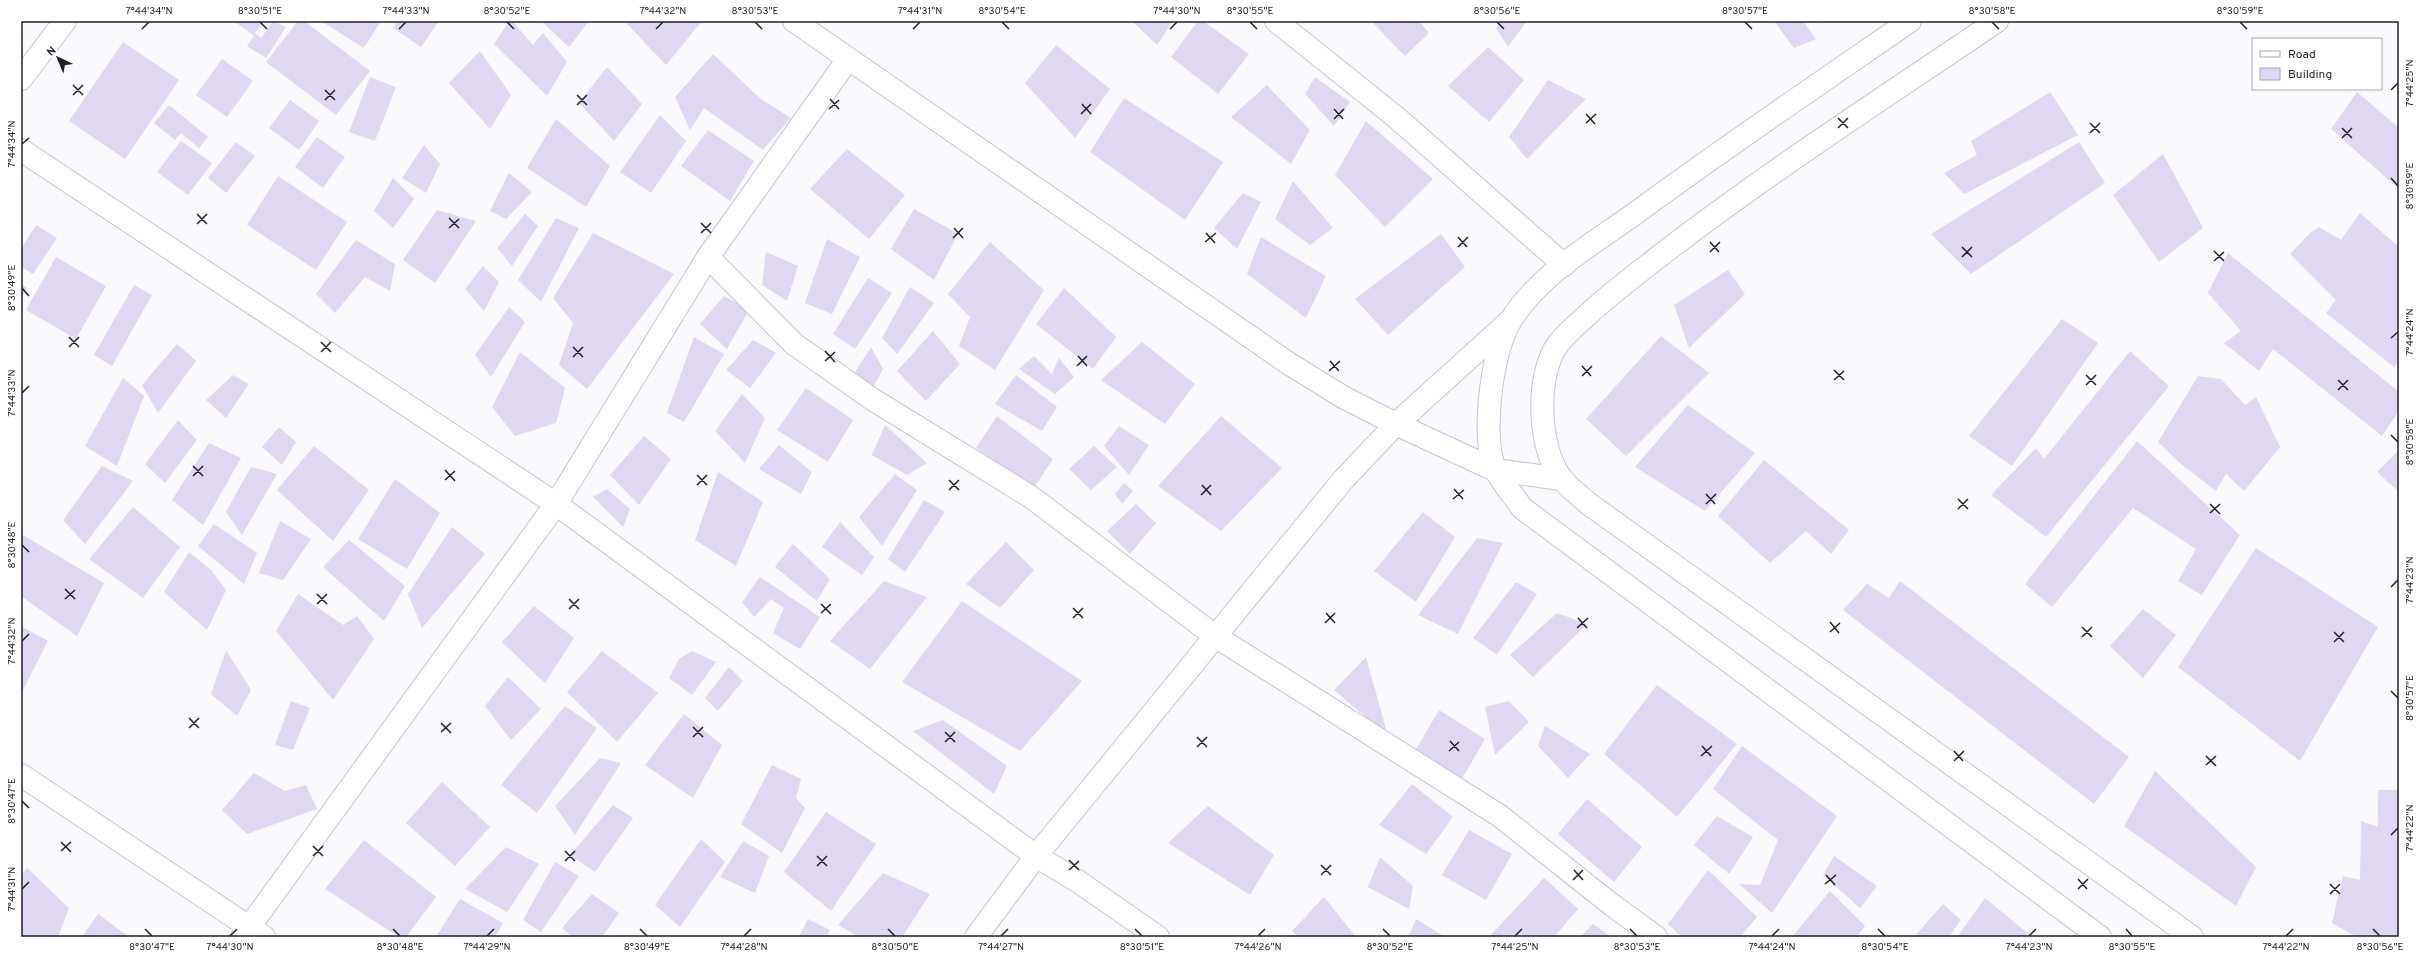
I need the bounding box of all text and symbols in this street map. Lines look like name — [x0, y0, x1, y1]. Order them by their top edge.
text: 7°44'34"N — [125, 5, 173, 18]
text: 8°30'51"E — [238, 5, 282, 18]
text: 7°44'33"N — [382, 5, 430, 18]
text: 8°30'52"E — [484, 5, 530, 18]
text: 7°44'32"N — [640, 5, 686, 18]
text: 8°30'53"E — [732, 5, 778, 18]
text: 7°44'31"N — [898, 5, 942, 18]
text: 8°30'54"E — [978, 5, 1026, 18]
text: 7°44'30"N — [1153, 5, 1201, 18]
text: 8°30'55"E — [1226, 5, 1274, 18]
text: 8°30'56"E — [1474, 5, 1520, 18]
text: 8°30'57"E — [1722, 5, 1768, 18]
text: 8°30'58"E — [1968, 5, 2016, 18]
text: 8°30'59"E — [2217, 5, 2263, 18]
north arrow — [38, 38, 78, 78]
legend — [2252, 38, 2382, 90]
text: N — [44, 44, 59, 59]
text: Road — [2288, 47, 2316, 63]
text: 7°44'25"N — [2404, 59, 2417, 107]
text: Building — [2288, 67, 2332, 83]
text: 7°44'34"N — [6, 120, 19, 168]
text: 8°30'59"E — [2404, 163, 2417, 209]
text: 8°30'49"E — [6, 265, 19, 311]
text: 7°44'24"N — [2404, 308, 2417, 356]
text: 7°44'33"N — [6, 369, 19, 417]
text: 8°30'58"E — [2404, 418, 2417, 466]
text: 8°30'48"E — [6, 521, 19, 569]
text: 7°44'23"N — [2404, 556, 2417, 604]
text: 7°44'32"N — [6, 618, 19, 664]
text: 8°30'57"E — [2404, 675, 2417, 721]
text: 8°30'47"E — [6, 778, 19, 824]
text: 7°44'22"N — [2404, 804, 2417, 852]
text: 7°44'31"N — [6, 867, 19, 911]
text: 8°30'47"E — [129, 941, 175, 954]
text: 7°44'30"N — [206, 941, 254, 954]
text: 8°30'48"E — [376, 941, 424, 954]
text: 7°44'29"N — [463, 941, 511, 954]
text: 8°30'49"E — [624, 941, 670, 954]
text: 7°44'28"N — [720, 941, 768, 954]
text: 8°30'50"E — [871, 941, 919, 954]
text: 7°44'27"N — [978, 941, 1024, 954]
text: 8°30'51"E — [1120, 941, 1164, 954]
text: 7°44'26"N — [1234, 941, 1282, 954]
text: 8°30'52"E — [1367, 941, 1413, 954]
text: 7°44'25"N — [1491, 941, 1539, 954]
text: 8°30'53"E — [1614, 941, 1660, 954]
text: 7°44'24"N — [1748, 941, 1796, 954]
text: 8°30'54"E — [1861, 941, 1909, 954]
text: 7°44'23"N — [2005, 941, 2053, 954]
text: 8°30'55"E — [2108, 941, 2156, 954]
text: 7°44'22"N — [2262, 941, 2310, 954]
text: 8°30'56"E — [2357, 941, 2403, 954]

